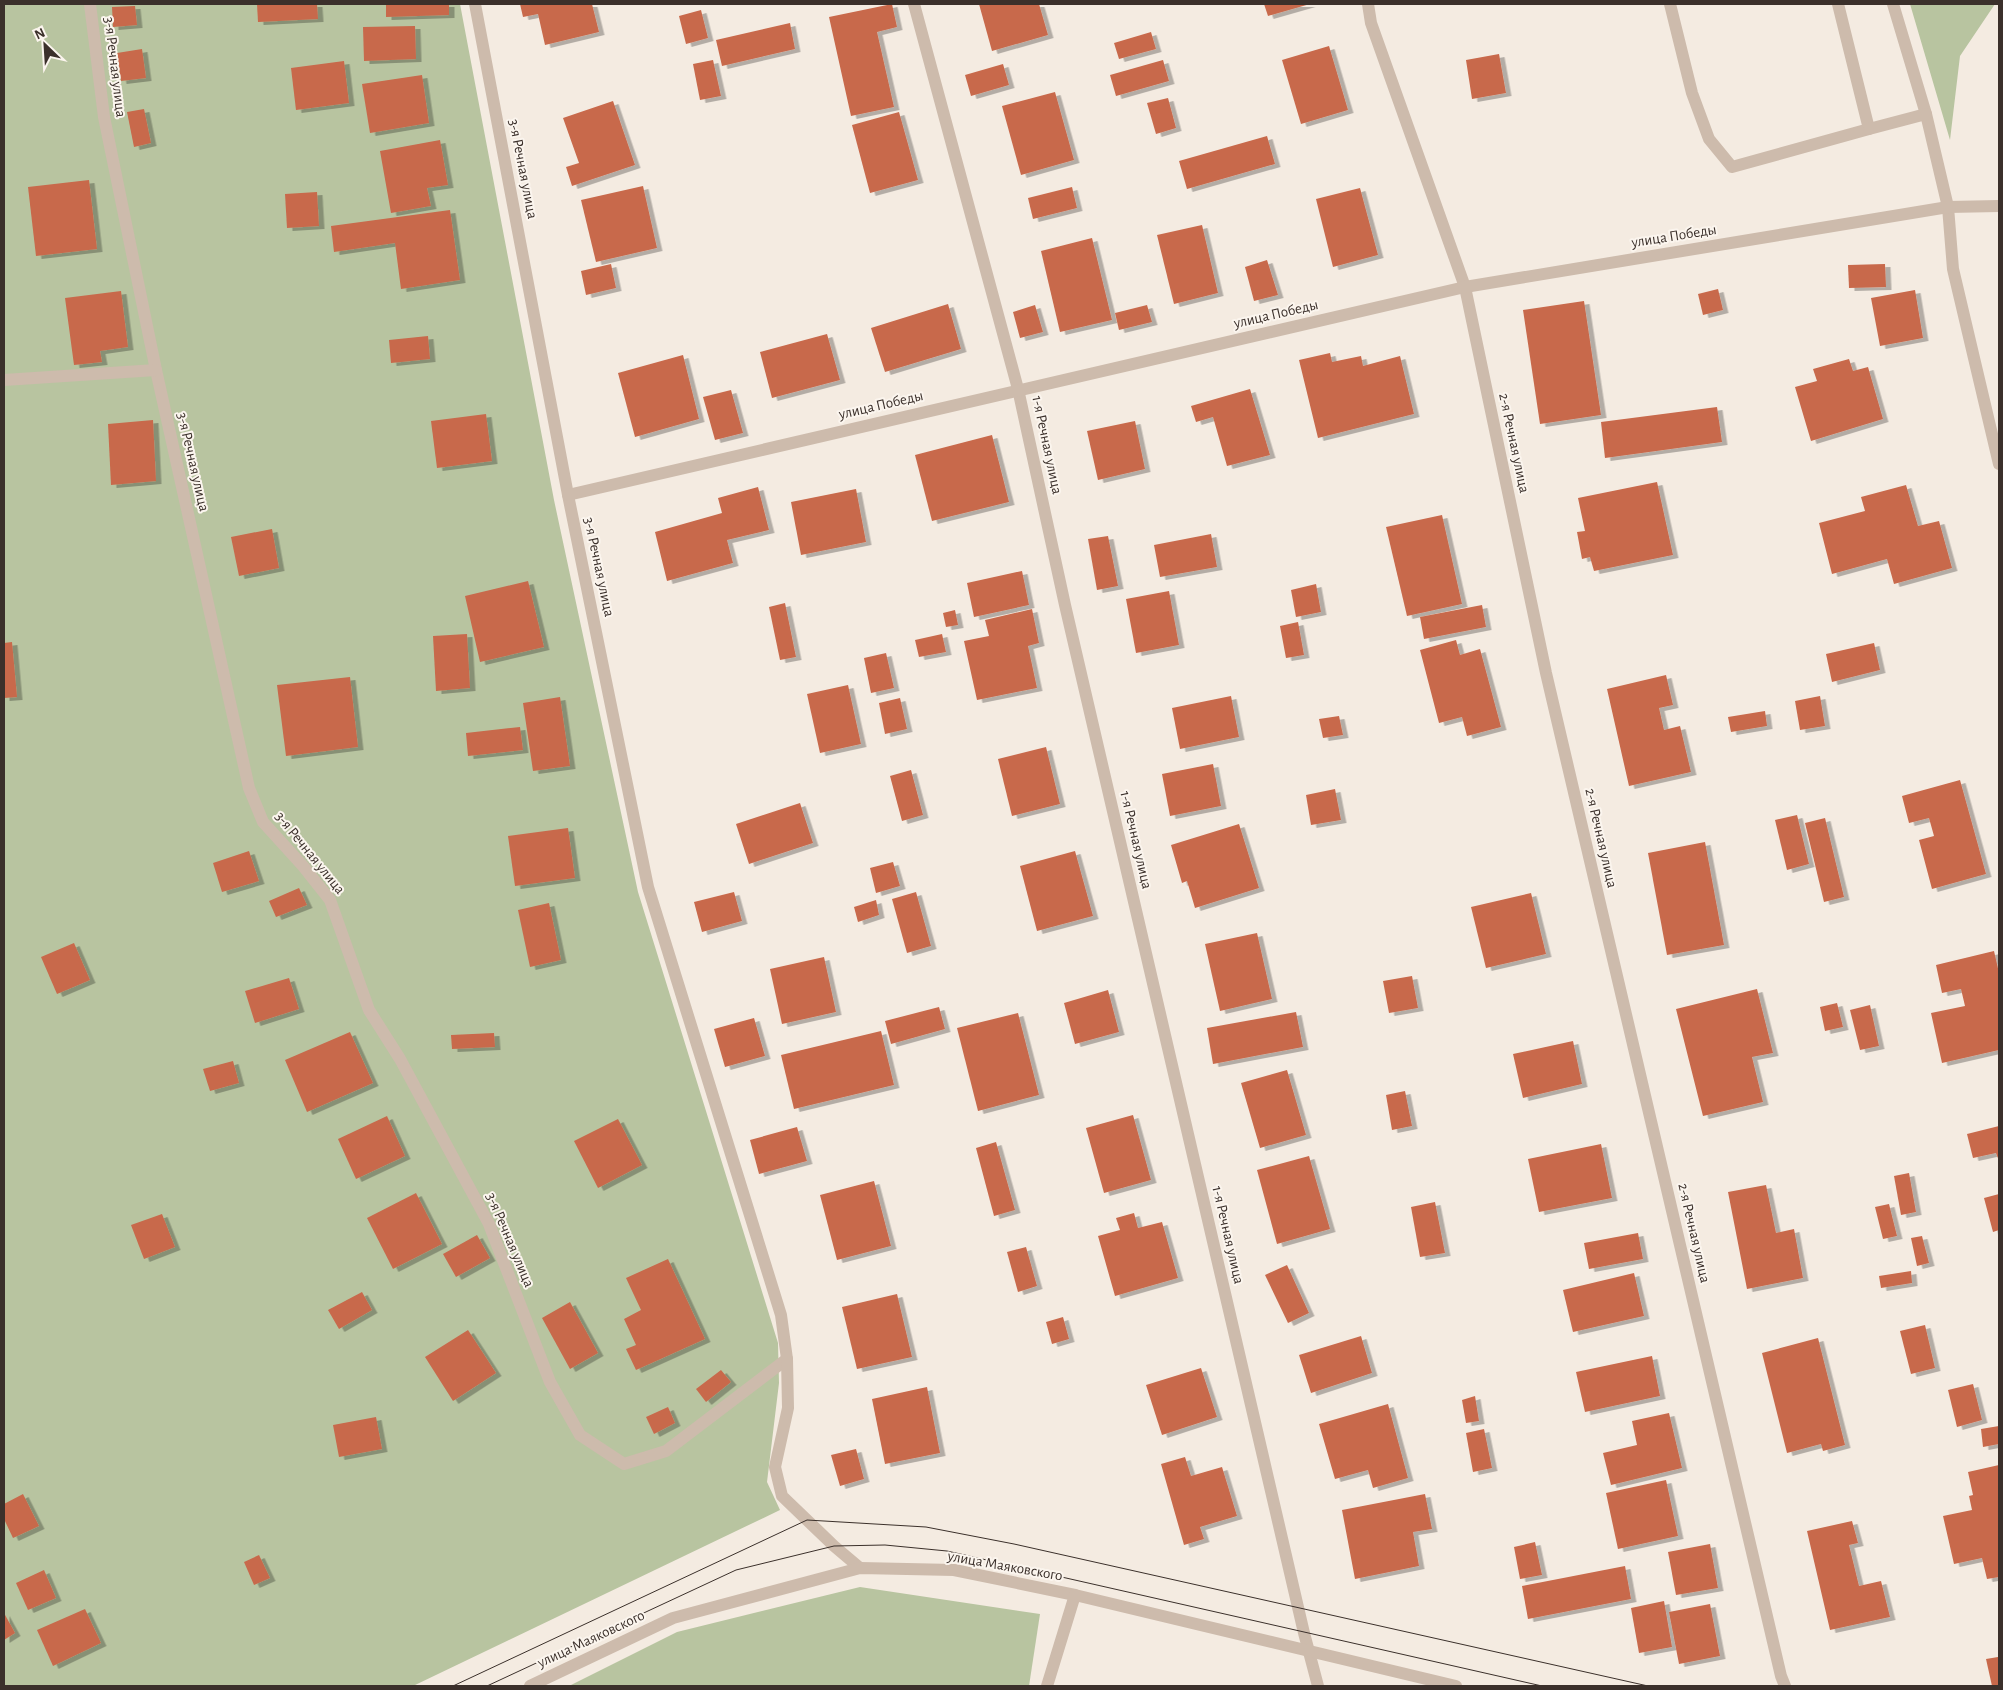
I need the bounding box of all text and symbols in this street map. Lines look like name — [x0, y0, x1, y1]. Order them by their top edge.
street label: 3-я Речная улица — [101, 16, 129, 118]
north arrow — [20, 20, 70, 70]
text: N — [33, 26, 47, 43]
street label: 3-я Речная улица — [506, 118, 540, 220]
street label: улица Победы — [1629, 222, 1718, 250]
street label: улица Победы — [1231, 297, 1320, 331]
street label: улица Победы — [836, 388, 925, 422]
street label: 2-я Речная улица — [1496, 392, 1532, 494]
street label: 1-я Речная улица — [1029, 394, 1065, 496]
street label: 3-я Речная улица — [174, 411, 212, 513]
street label: 3-я Речная улица — [581, 516, 617, 618]
street label: 2-я Речная улица — [1582, 787, 1620, 889]
street label: 1-я Речная улица — [1117, 790, 1155, 891]
street label: 3-я Речная улица — [272, 809, 348, 897]
street label: 2-я Речная улица — [1675, 1182, 1713, 1284]
street label: 1-я Речная улица — [1209, 1185, 1247, 1286]
street label: 3-я Речная улица — [483, 1191, 537, 1290]
street label: улица Маяковского — [945, 1548, 1064, 1583]
street label: улица Маяковского — [534, 1608, 647, 1671]

